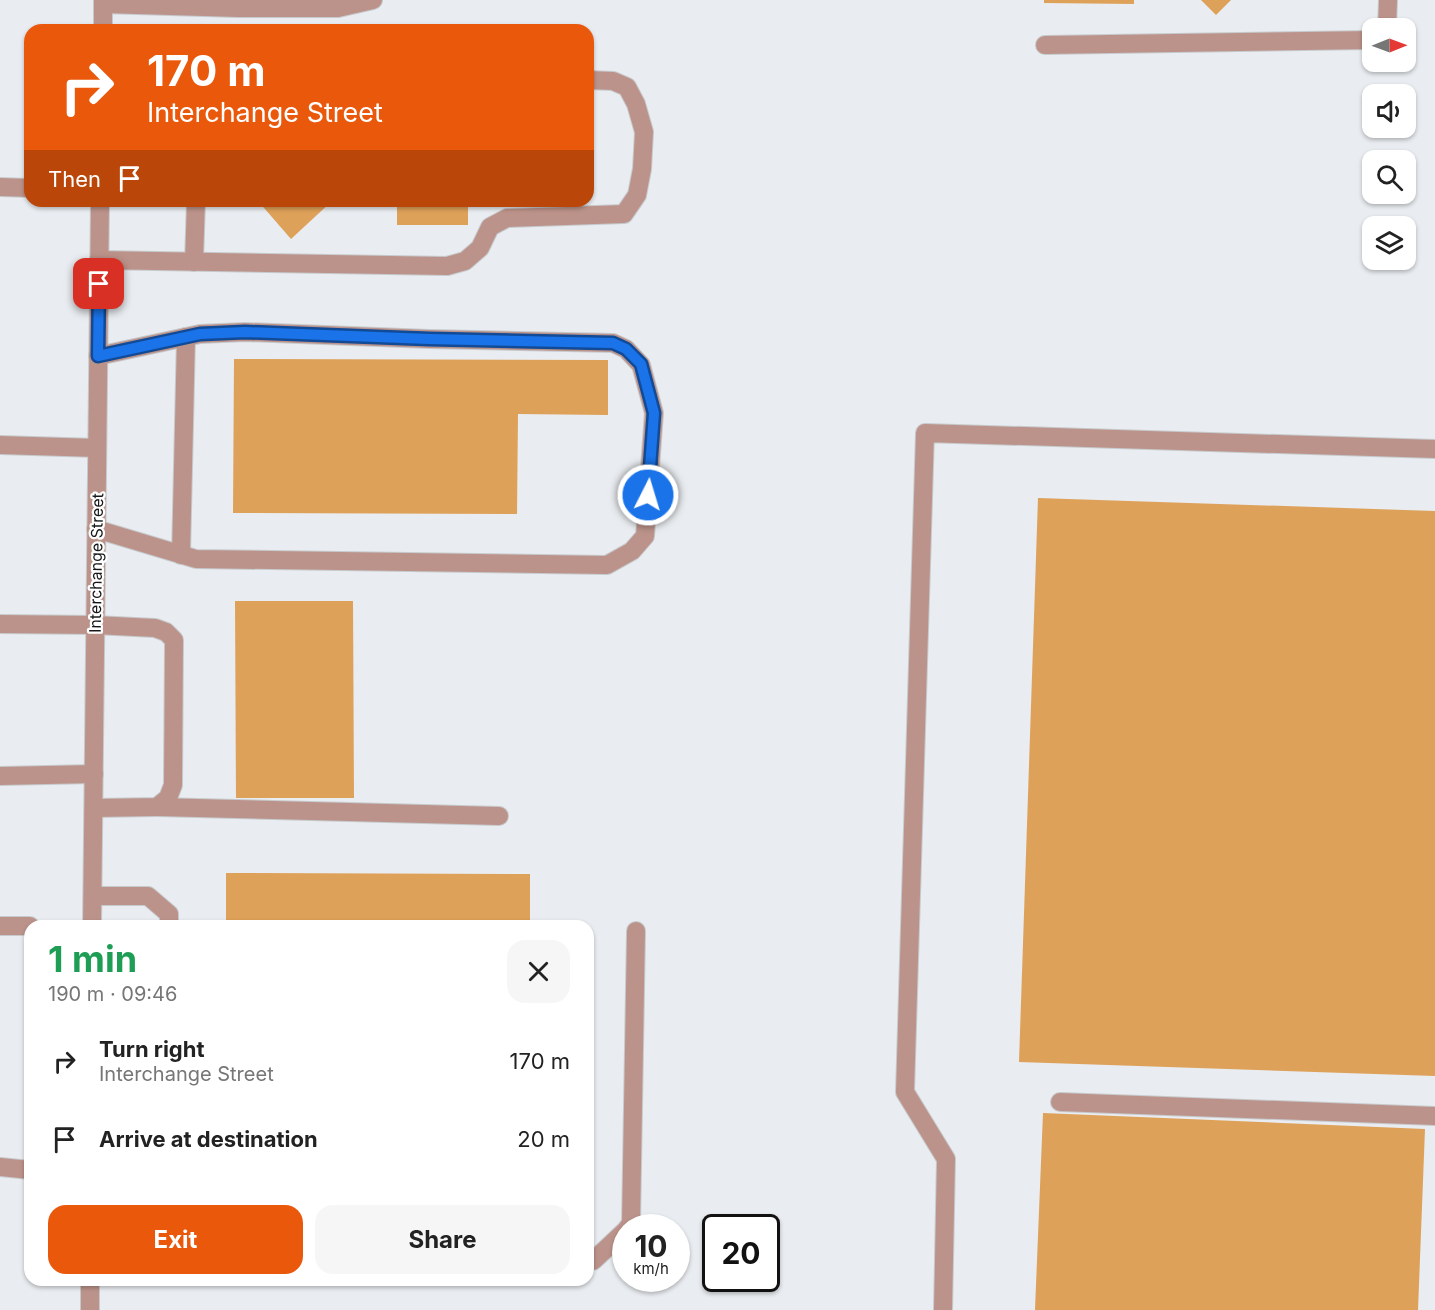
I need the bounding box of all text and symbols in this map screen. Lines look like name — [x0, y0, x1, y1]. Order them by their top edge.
north arrow — [1362, 18, 1416, 72]
map controls — [1362, 18, 1416, 270]
text: 170 m — [147, 45, 265, 96]
icon: right — [48, 48, 126, 126]
button: sound — [1362, 84, 1416, 138]
text: Interchange Street — [147, 96, 383, 129]
button: search — [1362, 150, 1416, 204]
icon: arrive — [113, 162, 146, 195]
text: Then — [48, 166, 101, 192]
button: layers — [1362, 216, 1416, 270]
pin — [73, 258, 124, 309]
icon: arrive — [82, 267, 115, 300]
position arrow — [616, 463, 680, 527]
street label: Interchange Street — [85, 493, 107, 633]
text: 1 min — [48, 937, 137, 981]
button: close — [507, 940, 570, 1003]
text: 190 m · 09:46 — [48, 982, 177, 1006]
text: Turn right — [99, 1036, 205, 1062]
icon: right — [48, 1045, 81, 1078]
text: 170 m — [510, 1048, 570, 1074]
text: Interchange Street — [99, 1062, 274, 1086]
icon: arrive — [48, 1123, 81, 1156]
text: Arrive at destination — [99, 1126, 318, 1152]
text: 20 m — [517, 1126, 570, 1152]
button: Exit — [48, 1205, 303, 1274]
button: Share — [315, 1205, 570, 1274]
speed limit sign: 20 — [702, 1214, 780, 1292]
text: 10 — [634, 1228, 668, 1264]
text: km/h — [633, 1259, 669, 1278]

